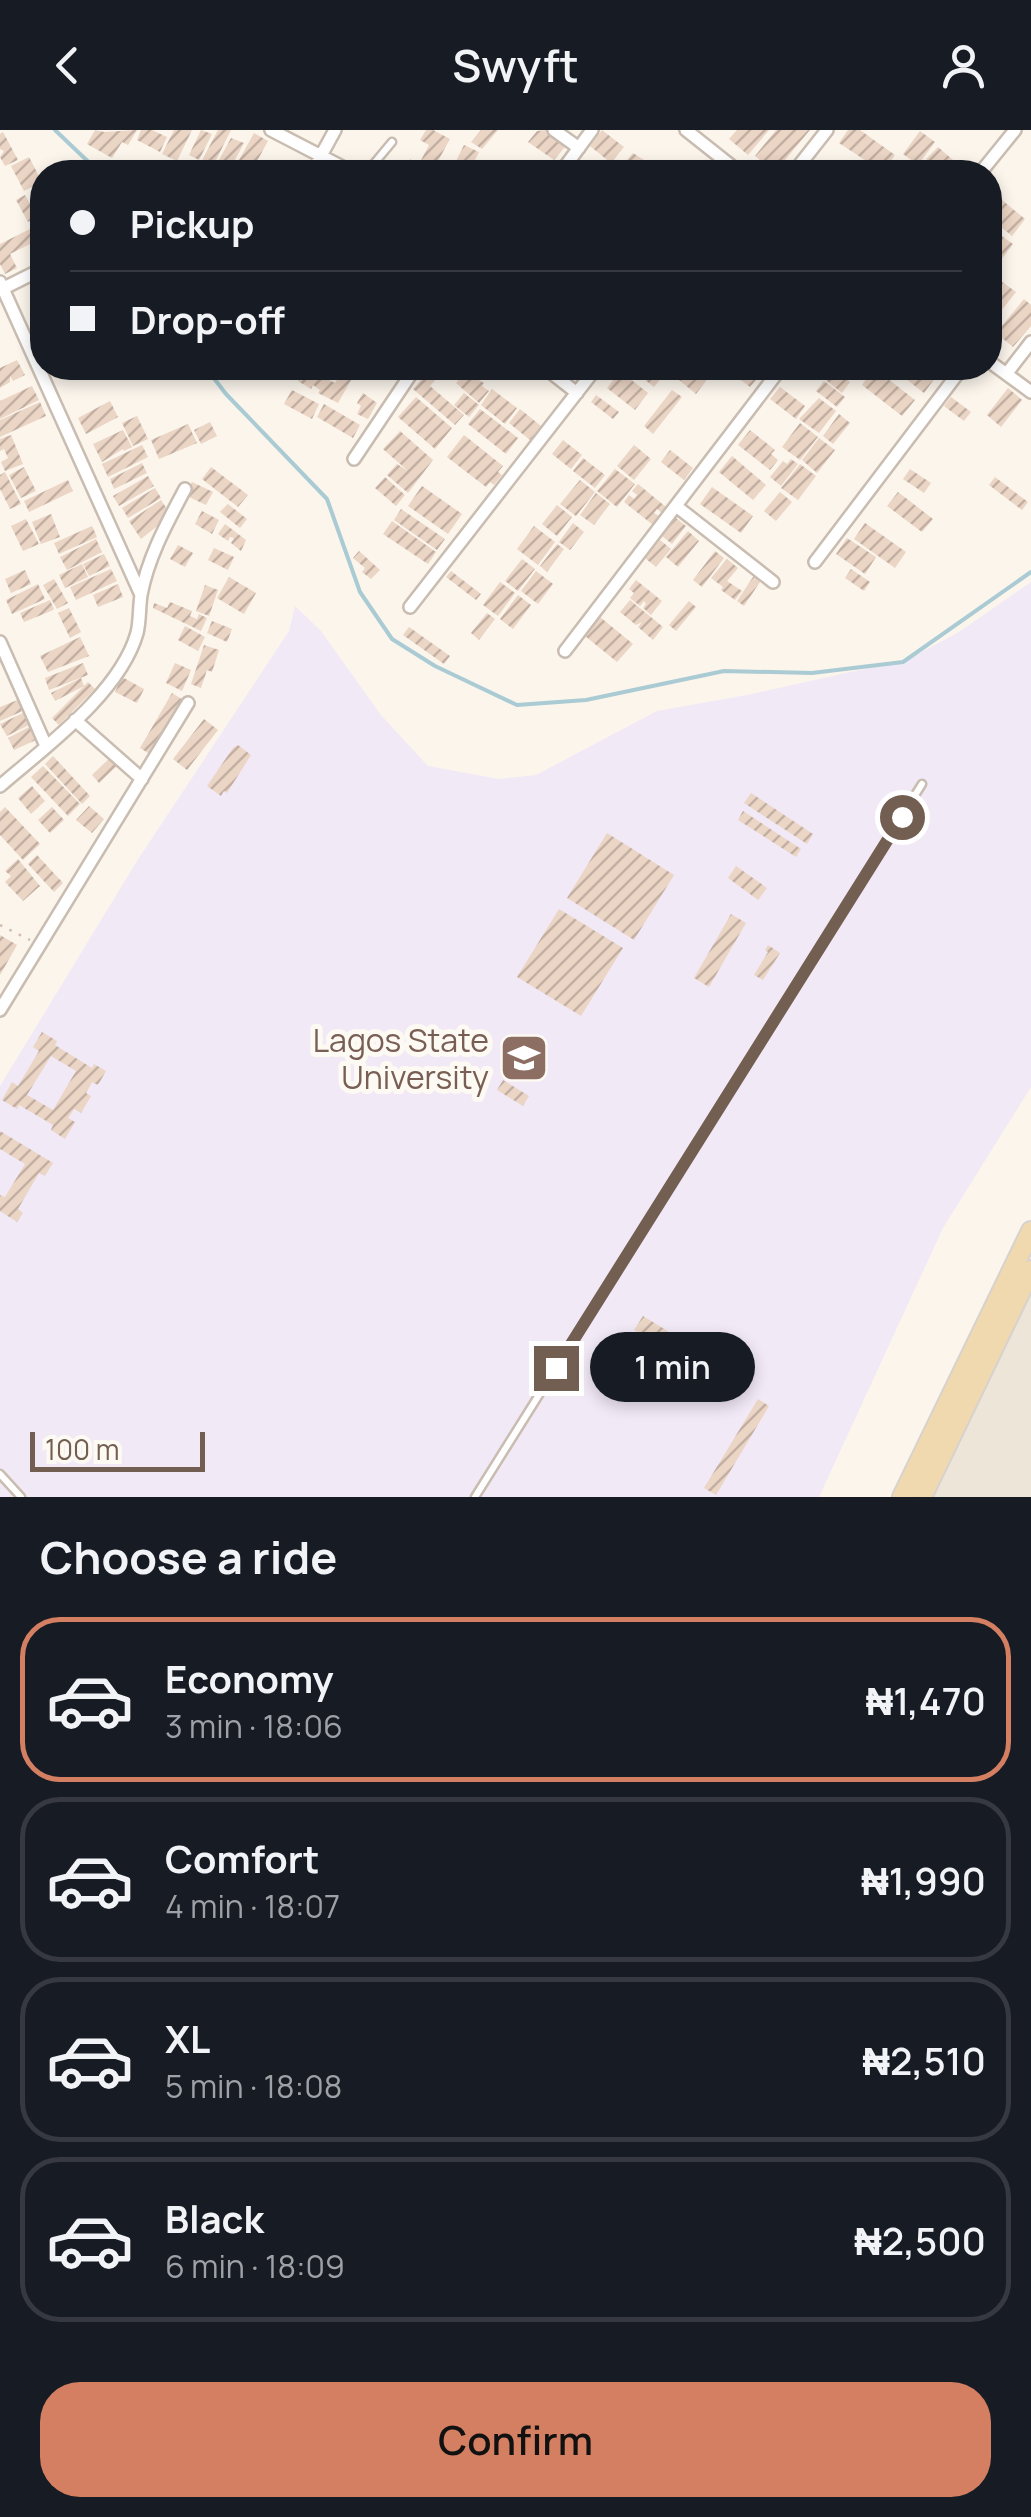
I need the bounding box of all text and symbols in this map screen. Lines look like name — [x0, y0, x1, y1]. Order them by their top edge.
text: Swyft — [452, 34, 579, 96]
icon: back — [40, 38, 95, 93]
icon: person — [936, 38, 991, 93]
text: Pickup — [130, 197, 254, 249]
text: Drop-off — [130, 293, 285, 345]
route start — [880, 795, 925, 840]
place label: Lagos State University — [313, 1018, 489, 1099]
school or university icon: Lagos State University — [498, 1032, 550, 1084]
callout: 1 min — [591, 1333, 756, 1403]
text: 1 min — [634, 1345, 711, 1389]
route end — [534, 1346, 579, 1391]
scale bar — [30, 1427, 205, 1472]
text: 100 m — [45, 1430, 119, 1468]
text: Choose a ride — [40, 1526, 337, 1588]
text: Economy — [165, 1652, 334, 1704]
icon: car — [45, 1655, 135, 1745]
text: ₦1,470 — [866, 1674, 986, 1726]
text: 3 min · 18:06 — [165, 1704, 343, 1748]
text: Comfort — [165, 1832, 319, 1884]
icon: car — [45, 1835, 135, 1925]
text: ₦1,990 — [861, 1854, 986, 1906]
text: 4 min · 18:07 — [165, 1884, 340, 1928]
text: XL — [165, 2012, 210, 2064]
icon: car — [45, 2015, 135, 2105]
text: ₦2,510 — [863, 2034, 986, 2086]
text: 5 min · 18:08 — [165, 2064, 342, 2108]
text: Black — [165, 2192, 264, 2244]
icon: car — [45, 2195, 135, 2285]
text: ₦2,500 — [854, 2214, 986, 2266]
text: 6 min · 18:09 — [165, 2244, 345, 2288]
button: Confirm — [40, 2382, 991, 2497]

